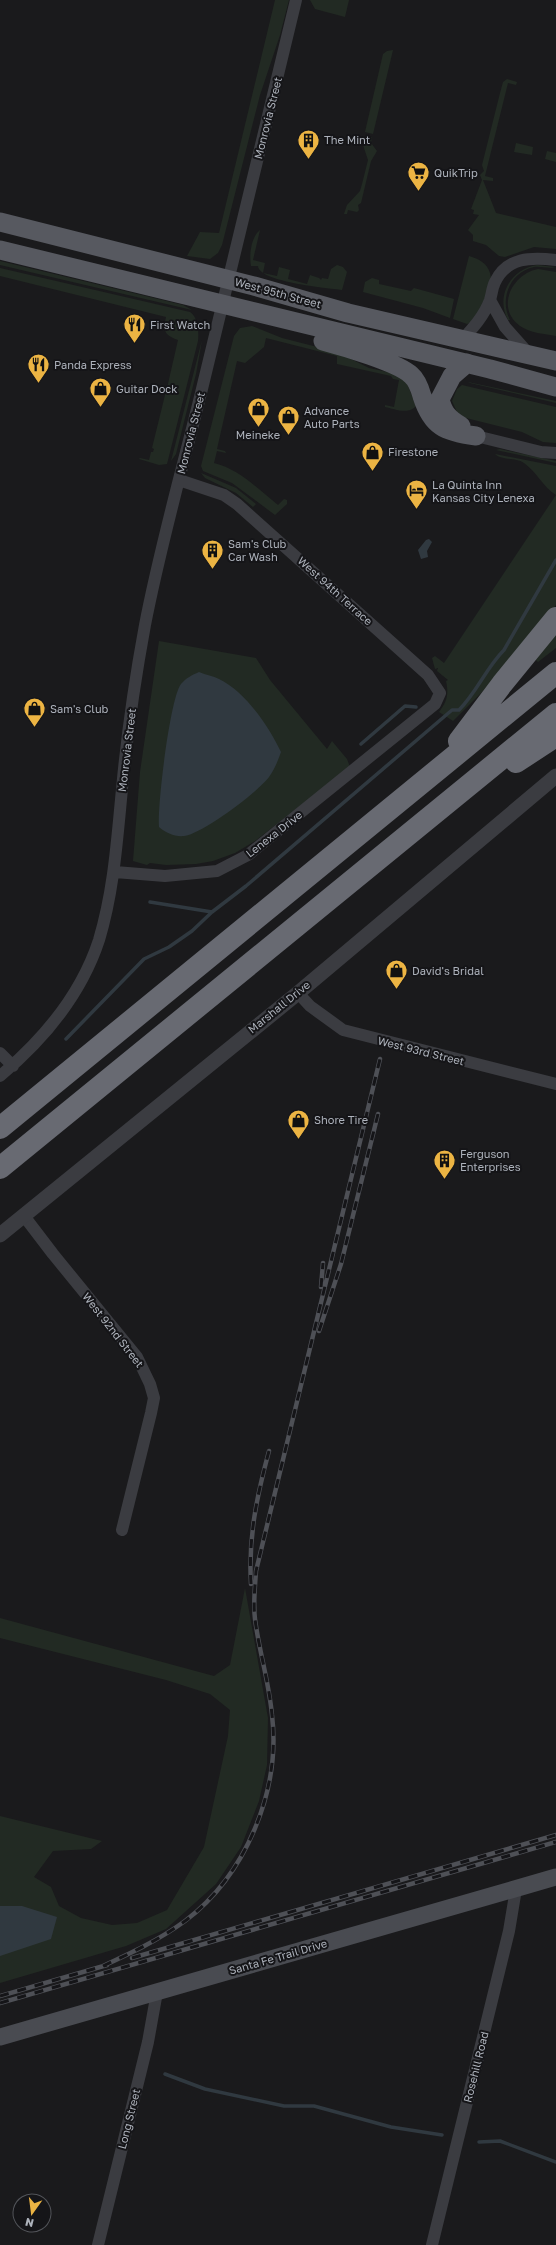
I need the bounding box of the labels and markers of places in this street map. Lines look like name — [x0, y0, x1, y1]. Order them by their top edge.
building icon: The Mint — [296, 127, 322, 160]
place label: The Mint — [324, 133, 370, 146]
supermarket icon: QuikTrip — [406, 160, 432, 193]
place label: QuikTrip — [434, 166, 478, 179]
restaurant icon: First Watch — [122, 312, 148, 345]
place label: First Watch — [150, 318, 210, 331]
restaurant icon: Panda Express — [26, 352, 52, 385]
place label: Panda Express — [54, 358, 132, 371]
shop icon: Guitar Dock — [87, 376, 113, 409]
place label: Guitar Dock — [116, 382, 178, 395]
shop icon: Meineke — [245, 396, 271, 429]
shop icon: Advance Auto Parts — [275, 404, 301, 437]
place label: Advance Auto Parts — [304, 404, 360, 430]
place label: Meineke — [236, 428, 280, 441]
shop icon: Firestone — [359, 439, 385, 472]
place label: Firestone — [388, 445, 438, 458]
hotel icon: La Quinta Inn Kansas City Lenexa — [404, 478, 430, 511]
place label: La Quinta Inn Kansas City Lenexa — [432, 478, 535, 504]
building icon: Sam's Club Car Wash — [199, 537, 225, 570]
place label: Sam's Club Car Wash — [228, 537, 287, 563]
shop icon: Sam's Club — [21, 696, 47, 729]
place label: Sam's Club — [50, 702, 109, 715]
shop icon: David's Bridal — [384, 958, 410, 991]
place label: David's Bridal — [412, 964, 484, 977]
shop icon: Shore Tire — [286, 1107, 312, 1140]
place label: Shore Tire — [314, 1113, 368, 1126]
building icon: Ferguson Enterprises — [432, 1147, 458, 1180]
place label: Ferguson Enterprises — [460, 1147, 521, 1173]

